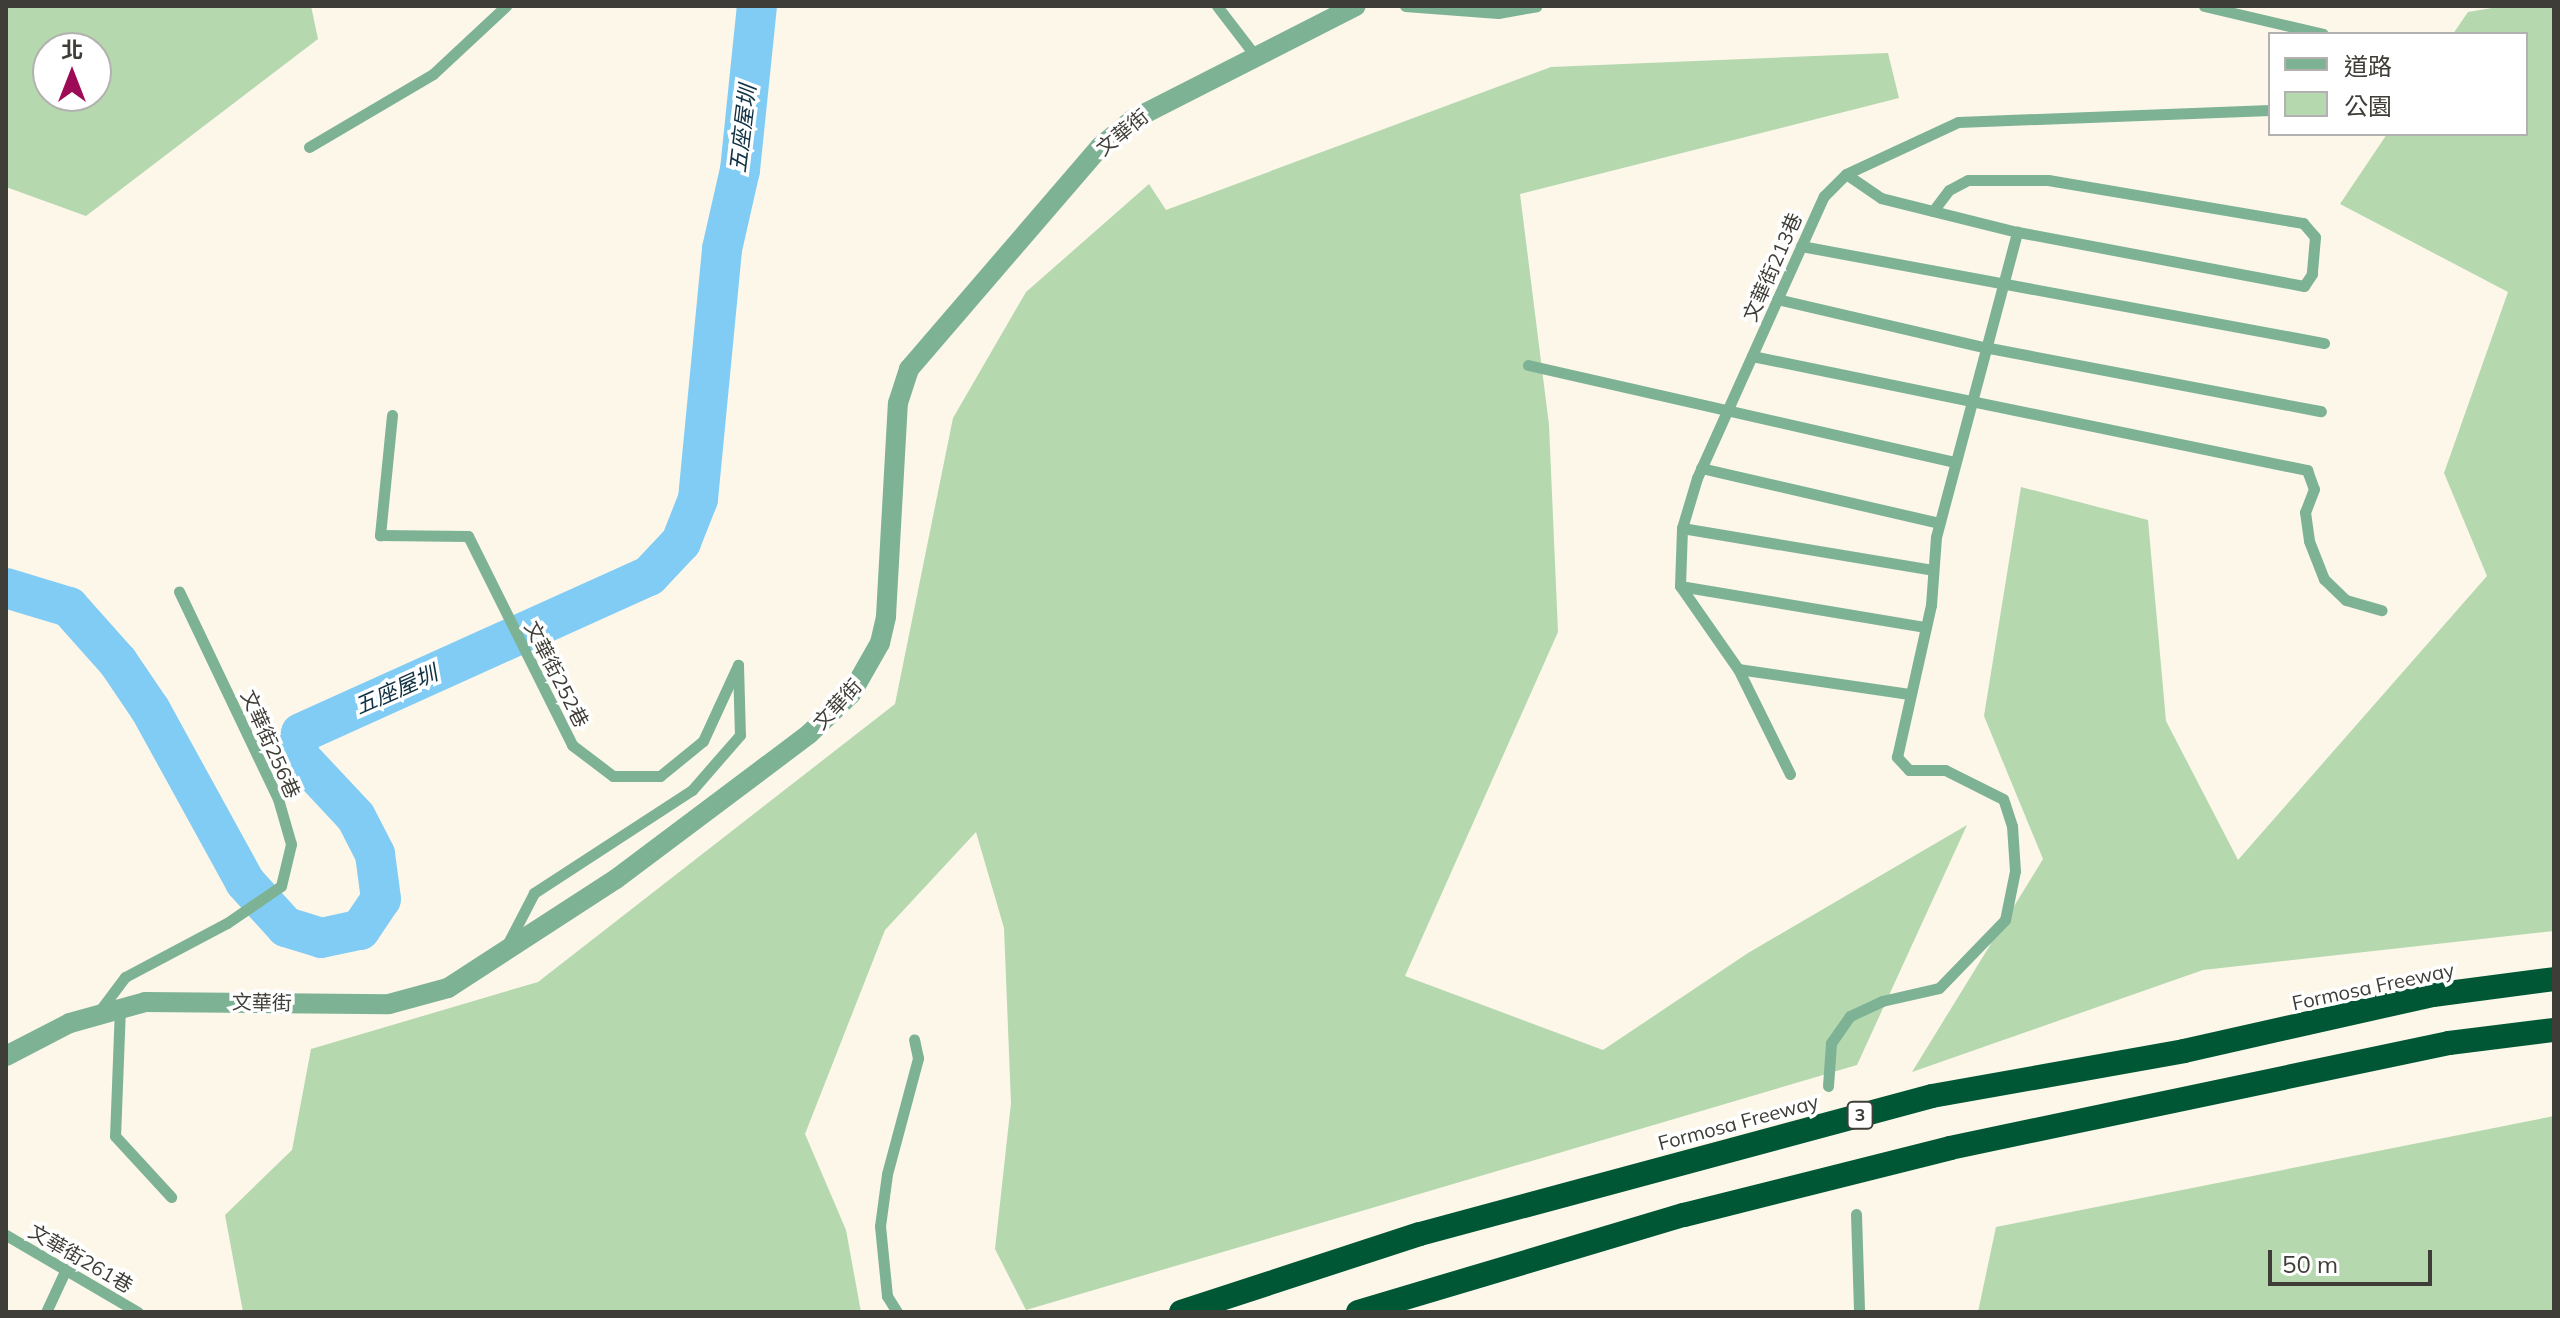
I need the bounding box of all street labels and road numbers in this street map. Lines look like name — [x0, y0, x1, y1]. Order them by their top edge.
street label: 文華街 — [1091, 104, 1153, 160]
street label: 文華街213巷 — [1737, 209, 1807, 325]
street label: 文華街252巷 — [520, 617, 594, 731]
street label: 文華街 — [808, 674, 866, 734]
street label: 文華街256巷 — [236, 686, 306, 802]
street label: Formosa Freeway — [2290, 957, 2456, 1015]
street label: 文華街 — [232, 989, 292, 1015]
street label: Formosa Freeway — [1655, 1089, 1821, 1155]
road number: 3 — [1846, 1101, 1874, 1129]
street label: 文華街261巷 — [25, 1219, 137, 1297]

